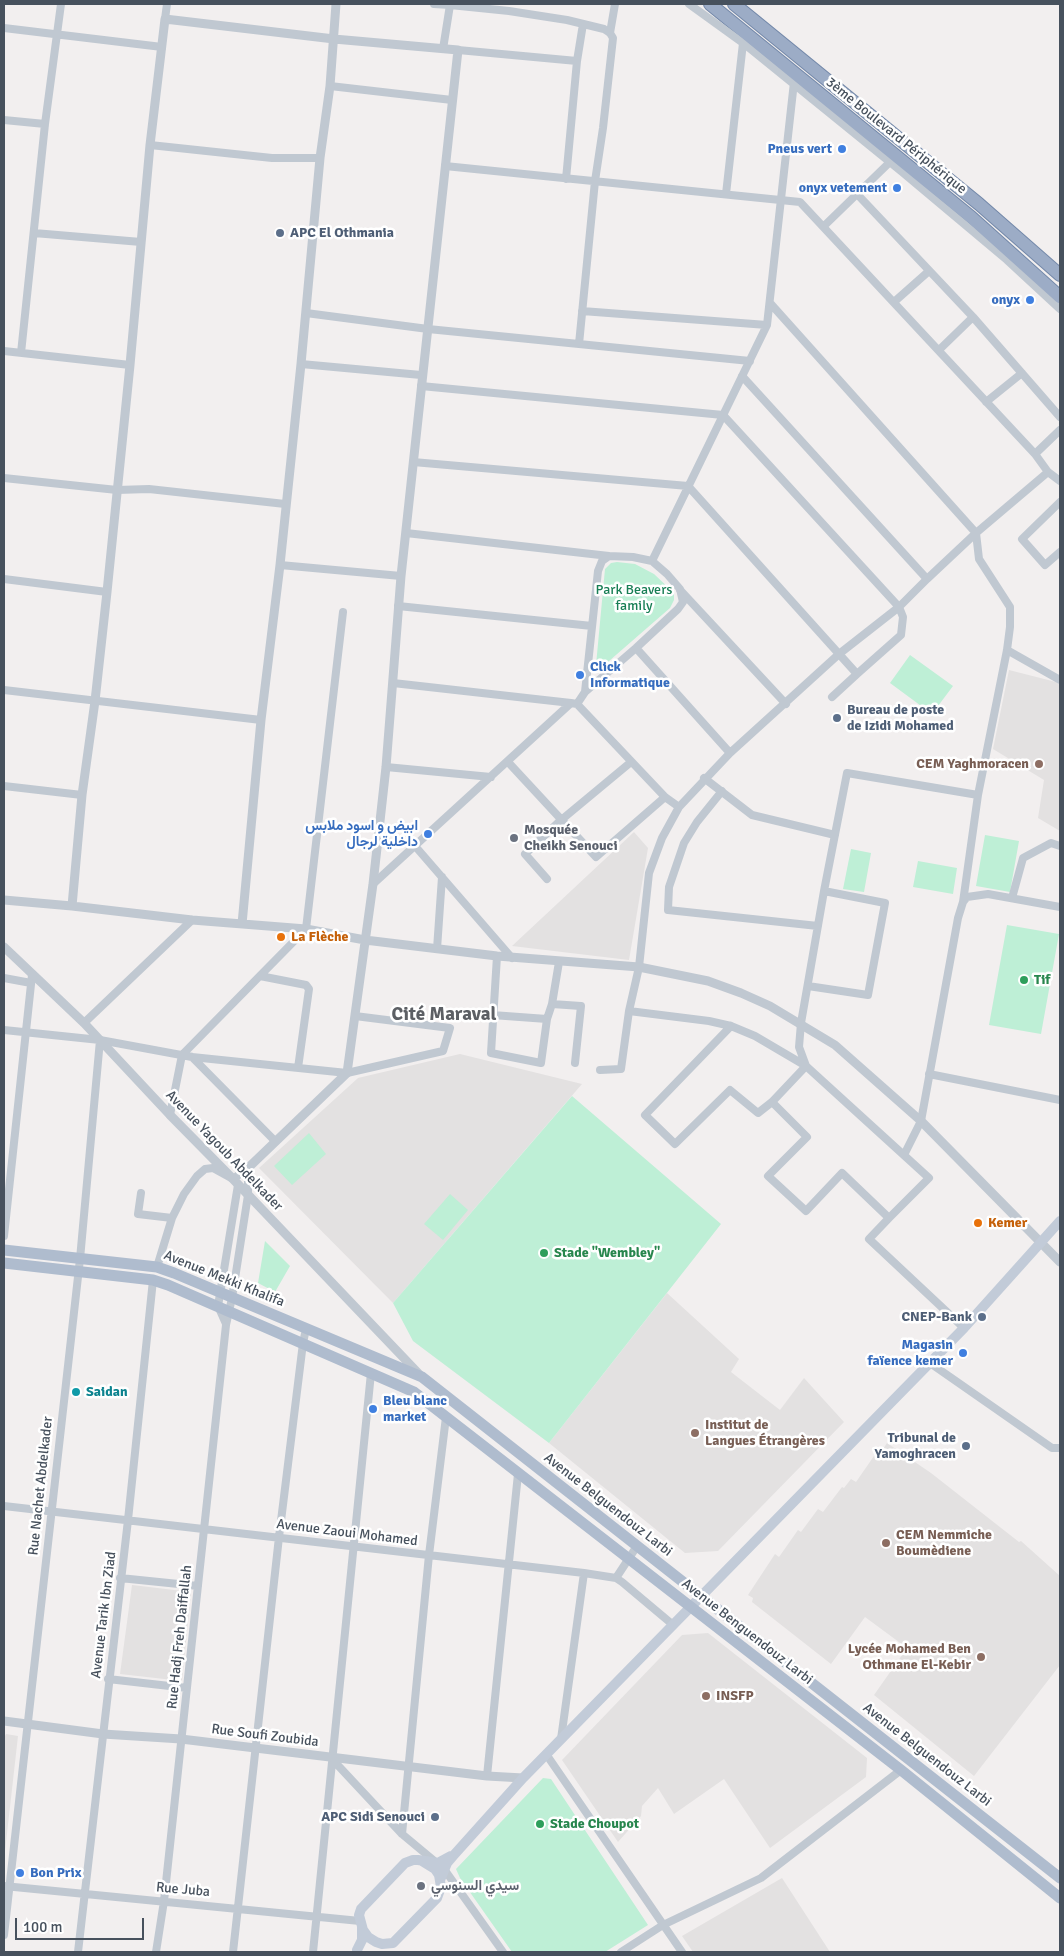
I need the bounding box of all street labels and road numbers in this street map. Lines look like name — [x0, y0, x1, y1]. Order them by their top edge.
street label: 3ème Boulevard Périphérique — [822, 74, 970, 198]
street label: Avenue Yagoub Abdelkader — [162, 1087, 286, 1215]
street label: Avenue Mekki Khalifa — [161, 1247, 287, 1311]
street label: Rue Nachet Abdelkader — [25, 1416, 57, 1556]
street label: Avenue Belguendouz Larbi — [540, 1450, 676, 1560]
street label: Avenue Zaoui Mohamed — [275, 1516, 419, 1550]
street label: Avenue Tarik Ibn Ziad — [88, 1551, 120, 1679]
street label: Rue Hadj Freh Daiffallah — [164, 1564, 196, 1710]
street label: Avenue Benguendouz Larbi — [678, 1576, 816, 1688]
street label: Avenue Belguendouz Larbi — [859, 1700, 995, 1810]
street label: Rue Soufi Zoubida — [210, 1721, 320, 1751]
street label: Rue Juba — [155, 1879, 211, 1901]

